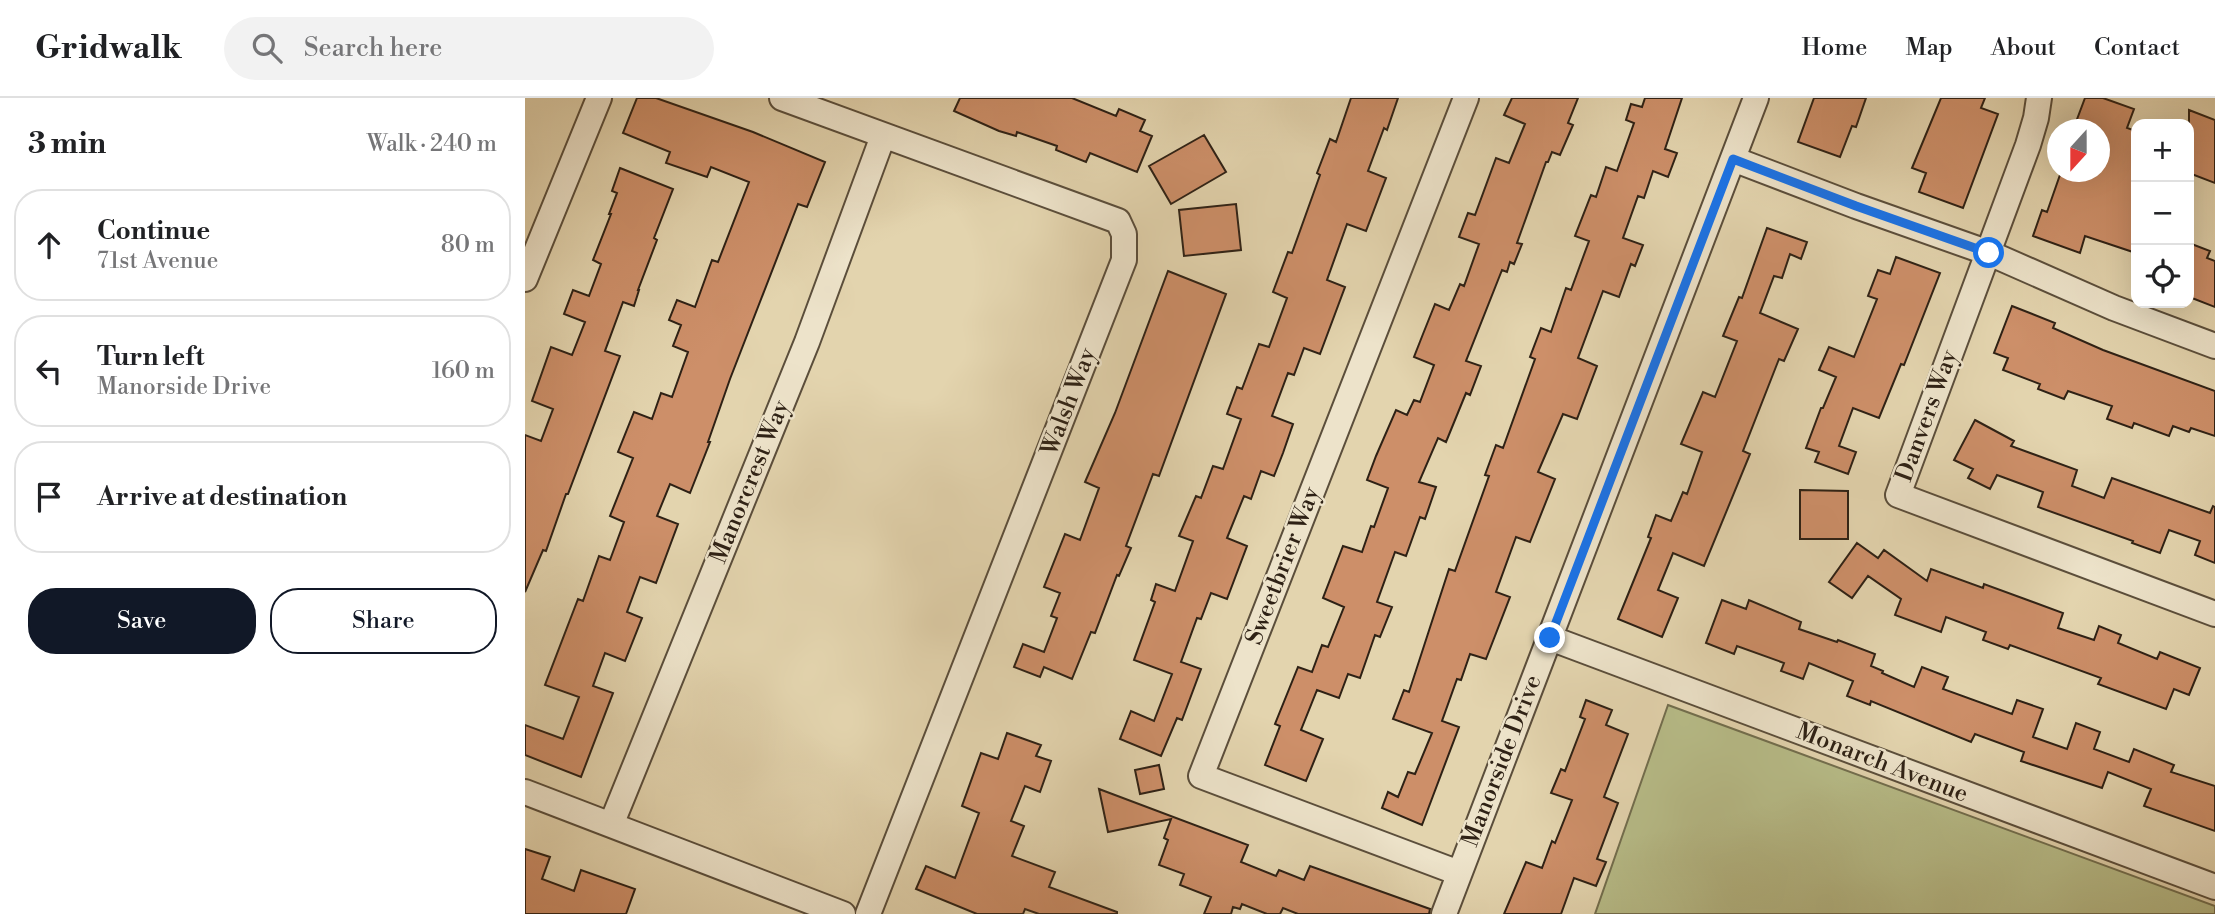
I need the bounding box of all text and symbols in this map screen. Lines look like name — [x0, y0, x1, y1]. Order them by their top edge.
search box — [224, 17, 714, 80]
text: Gridwalk — [35, 28, 182, 69]
icon: search — [248, 29, 286, 67]
text: Search here — [304, 32, 442, 64]
text: Home — [1802, 33, 1867, 63]
text: Map — [1905, 33, 1953, 63]
text: About — [1991, 33, 2056, 63]
text: Contact — [2094, 33, 2180, 63]
north arrow — [2047, 119, 2110, 182]
map controls — [2131, 119, 2194, 308]
button: + — [2131, 119, 2194, 182]
text: 3 min — [28, 125, 106, 163]
text: Walk · 240 m — [367, 130, 497, 158]
button: − — [2131, 182, 2194, 245]
text: Continue — [97, 215, 210, 247]
icon: ahead — [30, 226, 68, 264]
text: 80 m — [441, 231, 495, 259]
route start — [1973, 237, 2004, 268]
button: locate — [2131, 245, 2194, 308]
text: 71st Avenue — [97, 247, 218, 275]
text: Turn left — [97, 341, 205, 373]
street label: Walsh Way — [1034, 344, 1103, 461]
street label: Danvers Way — [1889, 346, 1965, 486]
icon: left — [30, 352, 68, 390]
text: 160 m — [432, 357, 495, 385]
text: Manorside Drive — [97, 373, 271, 401]
street label: Manorcrest Way — [704, 396, 797, 568]
icon: arrive — [30, 478, 68, 516]
text: Arrive at destination — [97, 481, 347, 513]
street label: Sweetbrier Way — [1239, 483, 1327, 649]
button: Save — [28, 588, 256, 654]
button: Share — [270, 588, 497, 654]
route end — [1534, 622, 1565, 653]
street label: Manorside Drive — [1455, 671, 1549, 851]
street label: Monarch Avenue — [1792, 716, 1972, 810]

